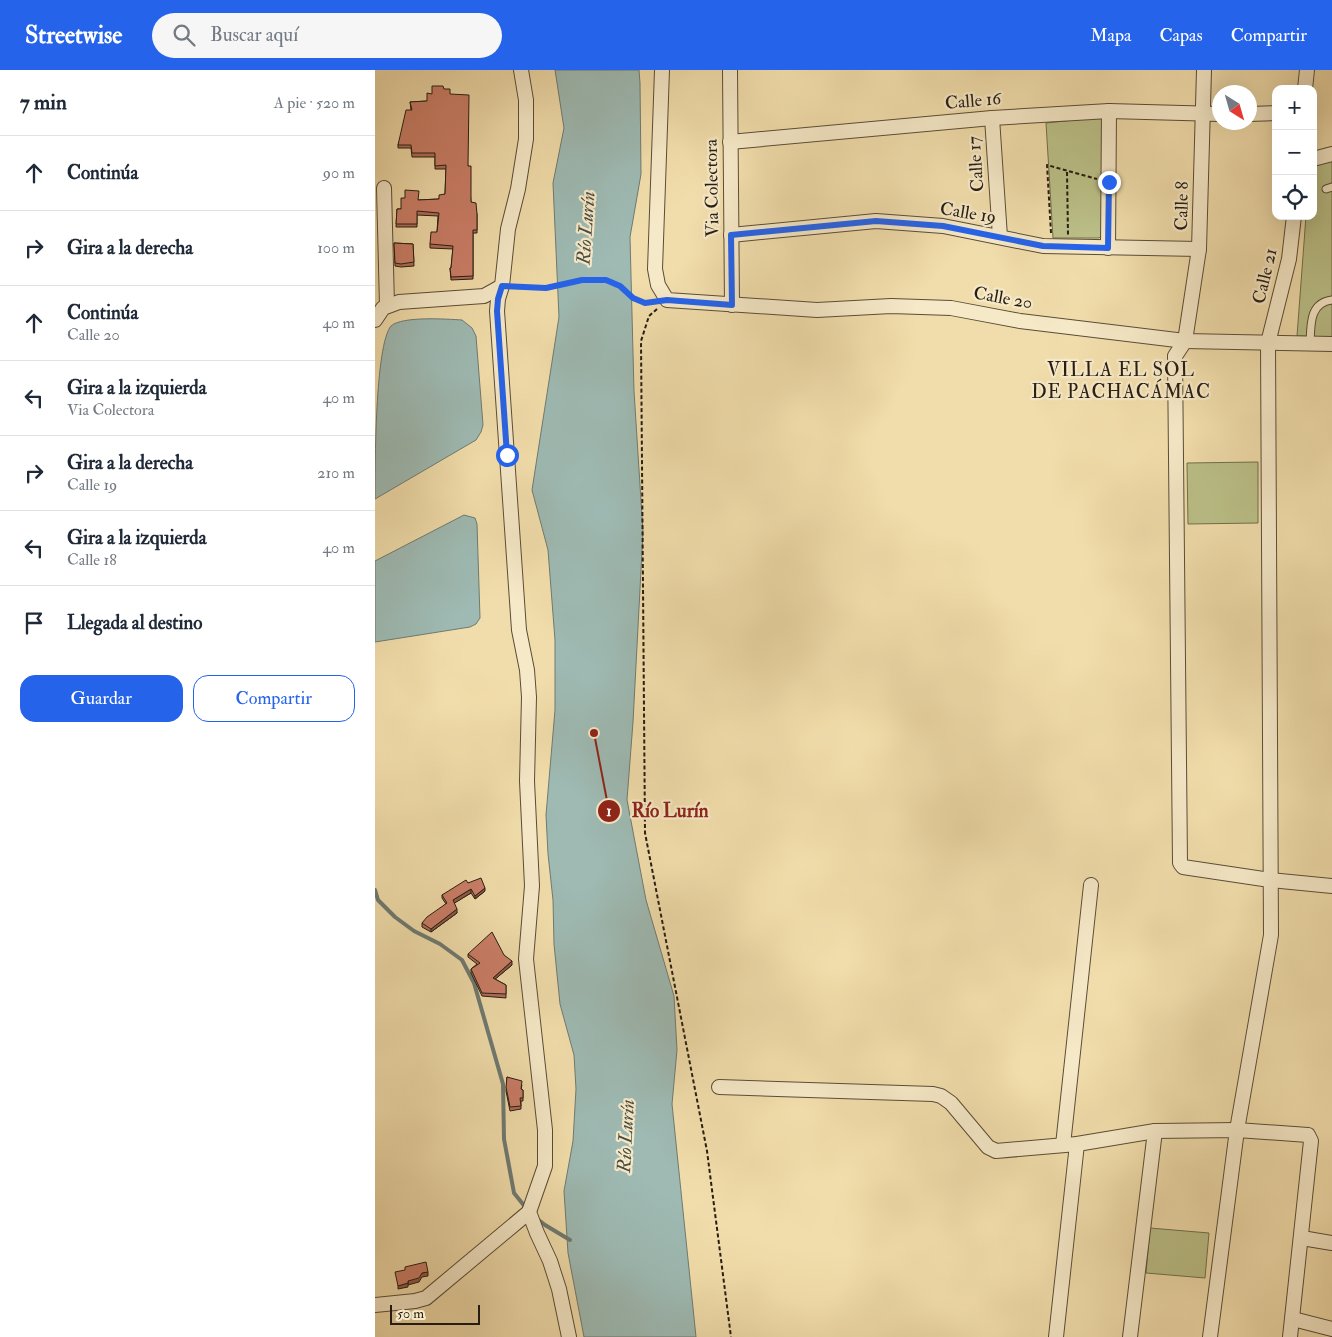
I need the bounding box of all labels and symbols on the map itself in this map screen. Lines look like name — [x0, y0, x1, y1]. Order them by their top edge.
north arrow — [1212, 85, 1257, 130]
street label: Calle 16 — [944, 87, 1003, 115]
street label: Calle 17 — [963, 135, 989, 193]
street label: Via Colectora — [700, 138, 724, 237]
route end — [1098, 171, 1121, 194]
street label: Calle 8 — [1170, 181, 1194, 231]
water label: Río Lurín — [571, 191, 601, 266]
street label: Calle 19 — [938, 197, 998, 229]
street label: Calle 21 — [1247, 246, 1283, 306]
street label: Calle 20 — [972, 282, 1034, 314]
district label: VILLA EL SOL DE PACHACÁMAC — [1031, 358, 1211, 404]
route start — [496, 444, 519, 467]
callout: Río Lurín — [597, 794, 719, 828]
text: Río Lurín — [631, 799, 709, 823]
text: 1 — [606, 802, 612, 821]
water label: Río Lurín — [612, 1099, 640, 1174]
scale bar — [390, 1302, 480, 1325]

